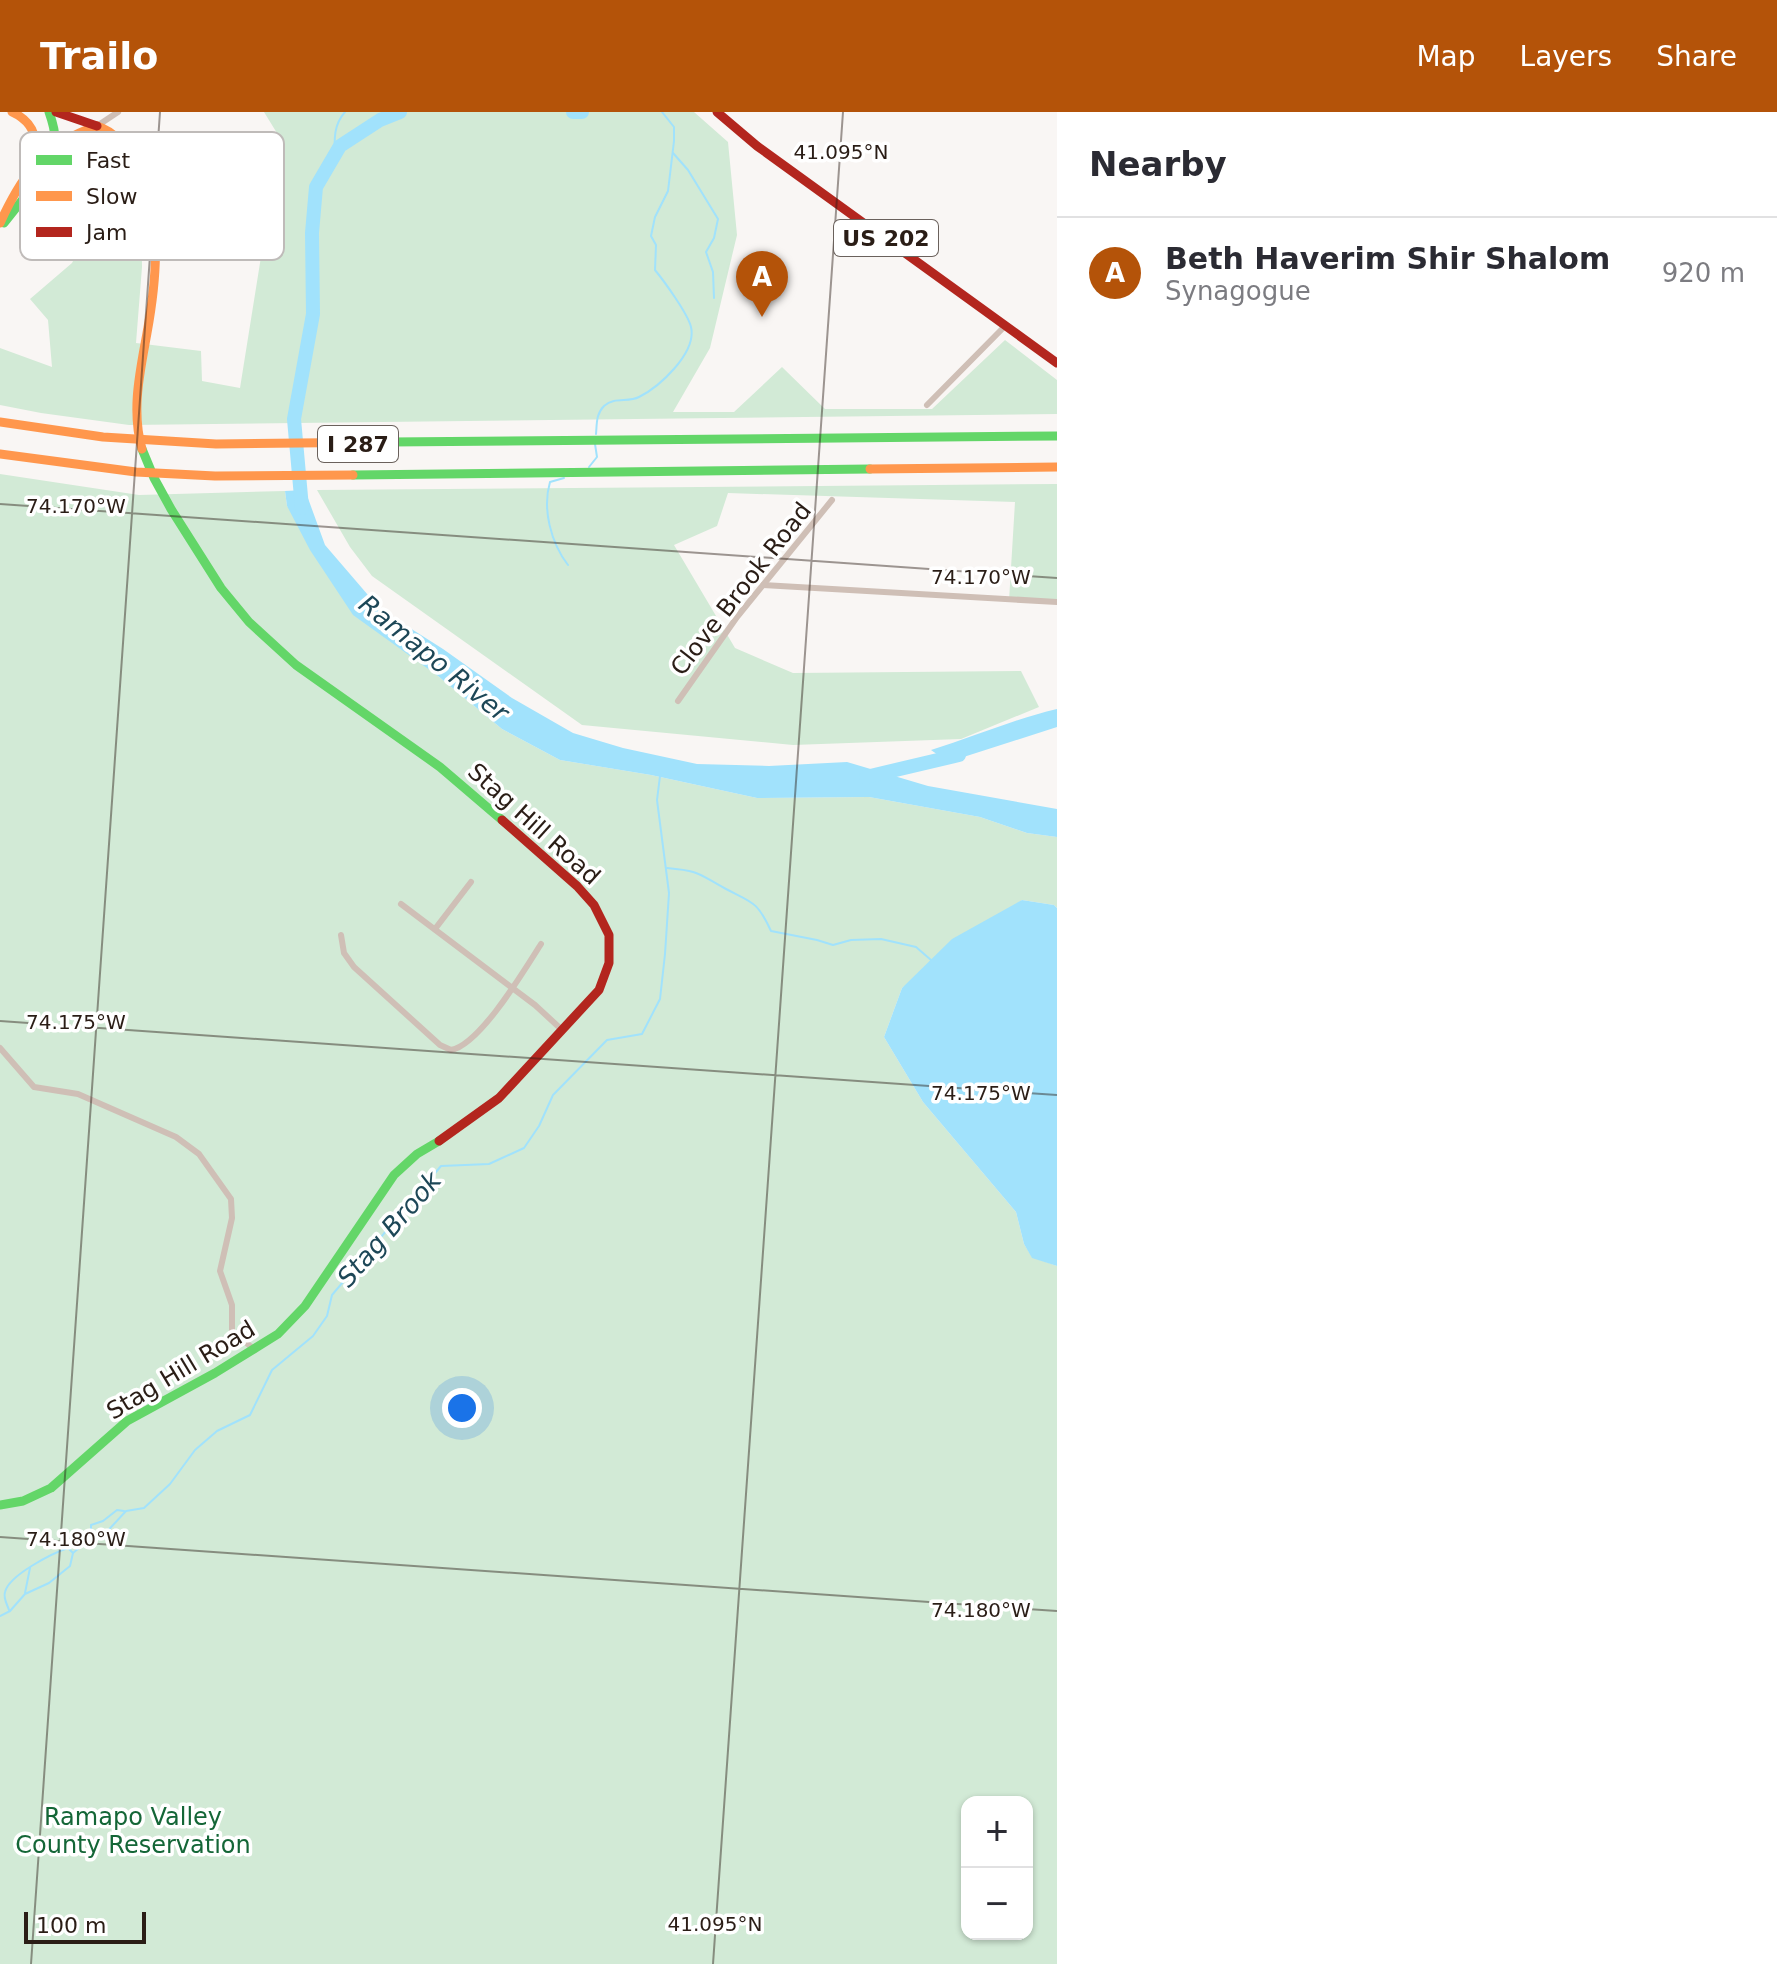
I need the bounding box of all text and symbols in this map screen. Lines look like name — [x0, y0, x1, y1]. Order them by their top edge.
text: Trailo — [40, 34, 158, 78]
text: Map — [1416, 40, 1476, 73]
text: Layers — [1520, 40, 1612, 73]
text: Share — [1656, 40, 1737, 73]
legend — [20, 132, 284, 260]
text: 41.095°N — [794, 140, 888, 164]
text: Nearby — [1089, 144, 1227, 184]
text: Fast — [86, 148, 131, 173]
text: Slow — [86, 184, 138, 209]
text: Jam — [84, 220, 127, 245]
road number: US 202 — [834, 220, 938, 256]
text: Beth Haverim Shir Shalom — [1165, 241, 1610, 276]
pin: A — [736, 251, 788, 317]
text: A — [1105, 258, 1125, 288]
text: 920 m — [1662, 258, 1745, 288]
text: Synagogue — [1165, 276, 1311, 306]
road number: I 287 — [318, 426, 398, 462]
text: 74.170°W — [26, 494, 126, 518]
street label: Clove Brook Road — [665, 497, 817, 681]
text: 74.170°W — [931, 565, 1031, 589]
water label: Ramapo River — [353, 589, 516, 729]
street label: Stag Hill Road — [462, 757, 606, 891]
text: 74.175°W — [26, 1010, 126, 1034]
text: 74.175°W — [931, 1081, 1031, 1105]
water label: Stag Brook — [331, 1165, 448, 1293]
street label: Stag Hill Road — [102, 1315, 260, 1425]
your location — [442, 1388, 482, 1428]
text: 74.180°W — [26, 1527, 126, 1551]
text: 74.180°W — [931, 1598, 1031, 1622]
map controls — [961, 1796, 1033, 1940]
button: + — [961, 1796, 1033, 1868]
park label: Ramapo Valley County Reservation — [15, 1803, 251, 1859]
button: − — [961, 1868, 1033, 1940]
scale bar — [24, 1908, 146, 1944]
text: 41.095°N — [668, 1912, 762, 1936]
text: 100 m — [36, 1913, 106, 1938]

